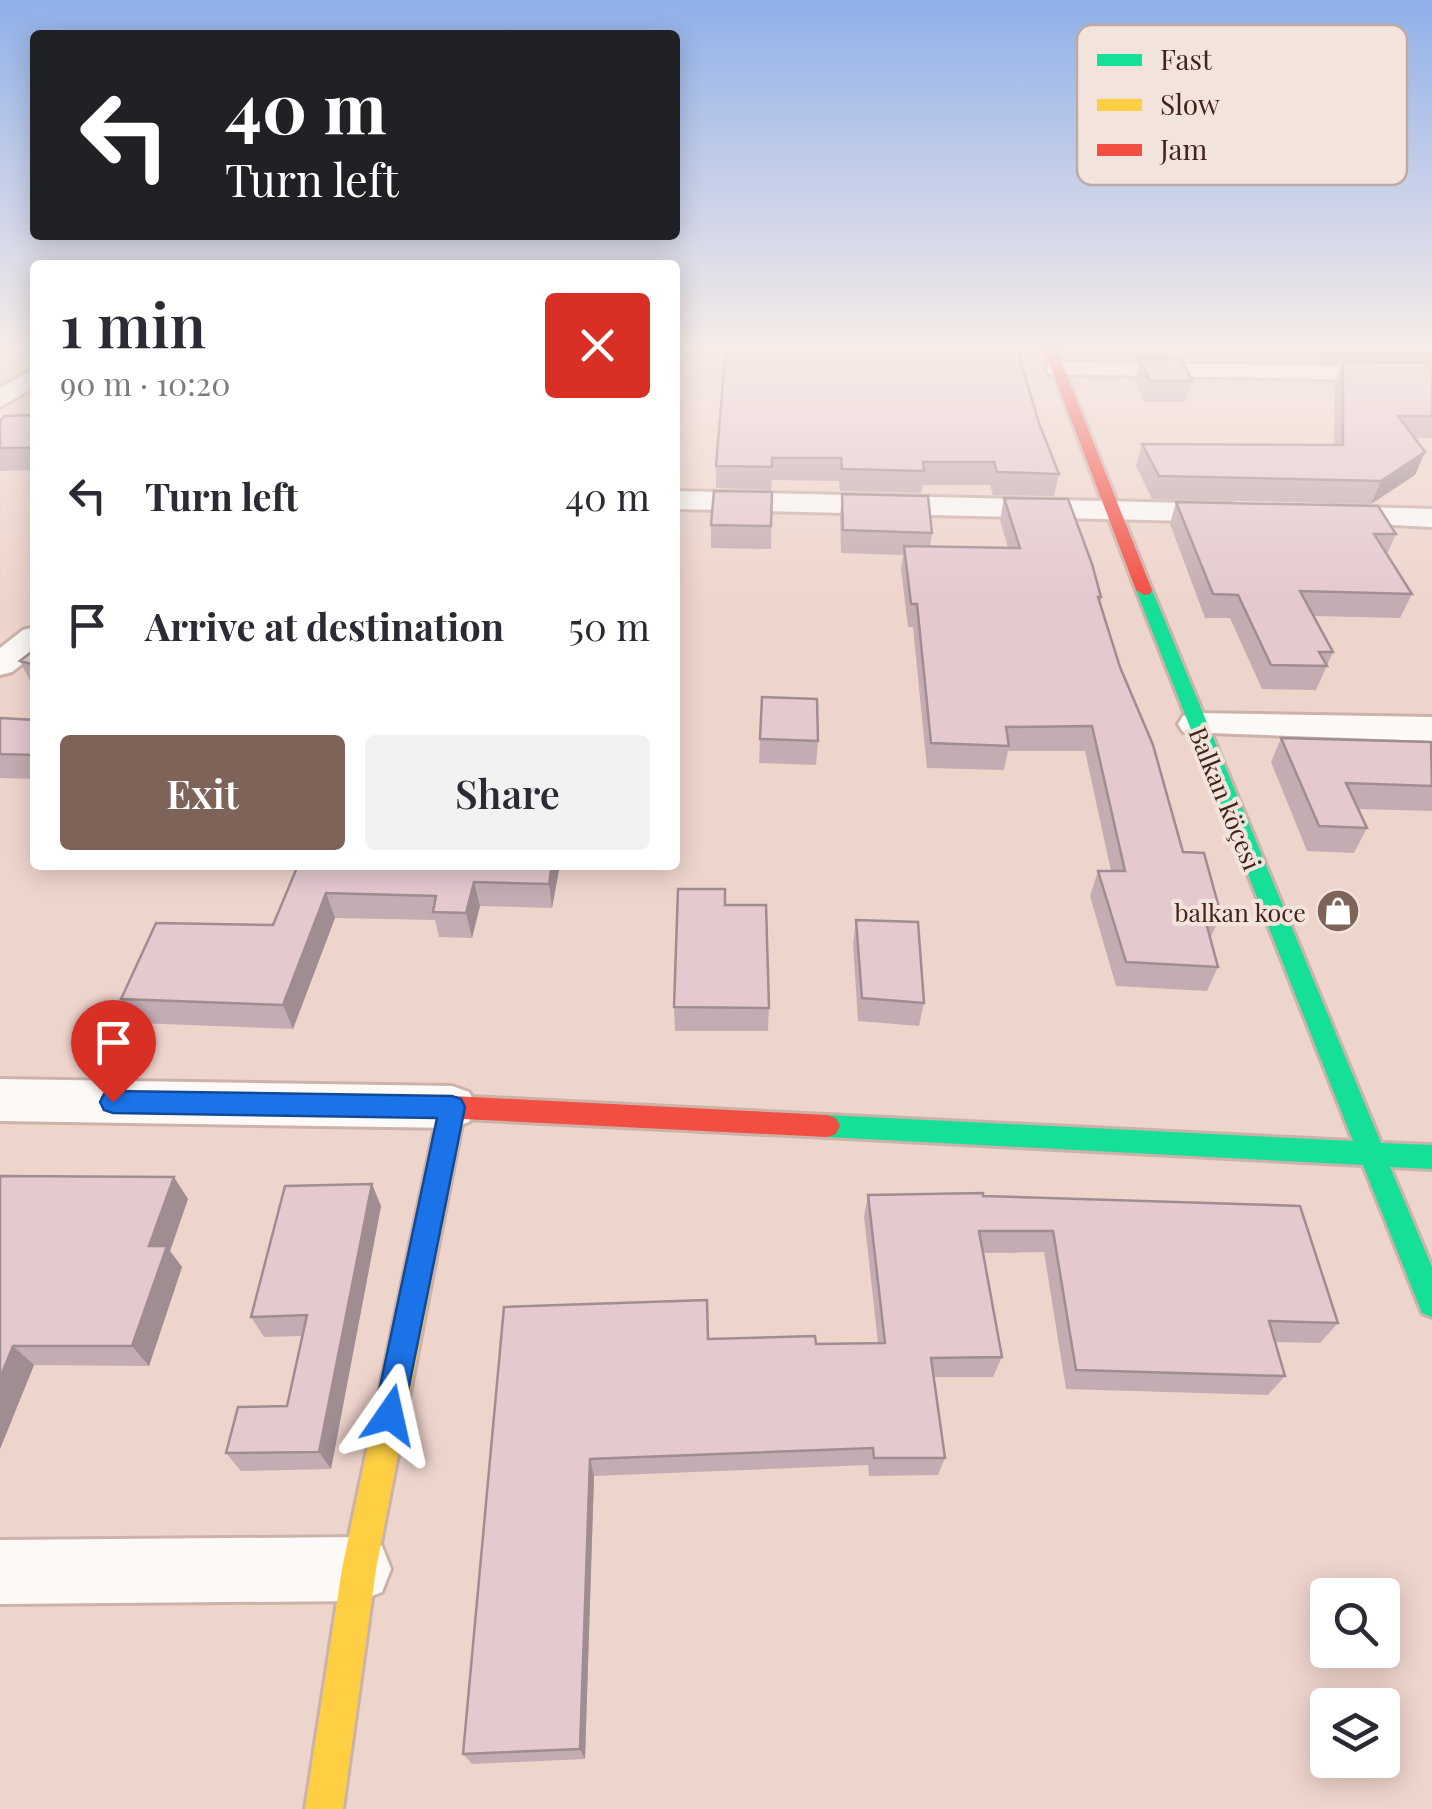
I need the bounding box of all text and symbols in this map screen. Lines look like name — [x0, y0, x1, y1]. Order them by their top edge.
legend — [1077, 25, 1407, 185]
text: Fast — [1160, 40, 1213, 77]
text: 40 m — [225, 58, 387, 152]
icon: left — [60, 70, 190, 200]
text: Slow — [1160, 85, 1220, 122]
text: Jam — [1159, 130, 1207, 167]
text: Turn left — [225, 148, 399, 208]
text: 1 min — [60, 283, 206, 363]
button: close — [545, 293, 650, 398]
text: 90 m · 10:20 — [60, 361, 230, 404]
icon: left — [60, 468, 115, 523]
text: Turn left — [145, 470, 298, 521]
text: 40 m — [565, 470, 650, 521]
icon: arrive — [60, 598, 115, 653]
text: Arrive at destination — [145, 600, 504, 651]
text: 50 m — [568, 600, 650, 651]
street label: Balkan köçesi — [1182, 722, 1270, 874]
button: Exit — [60, 735, 345, 850]
button: Share — [365, 735, 650, 850]
shop icon: balkan koce — [1315, 888, 1361, 934]
place label: balkan koce — [1174, 895, 1306, 928]
pin — [71, 1000, 156, 1103]
icon: arrive — [86, 1015, 141, 1070]
position arrow — [338, 1363, 442, 1467]
map controls — [1310, 1578, 1400, 1778]
button: search — [1310, 1578, 1400, 1668]
button: layers — [1310, 1688, 1400, 1778]

